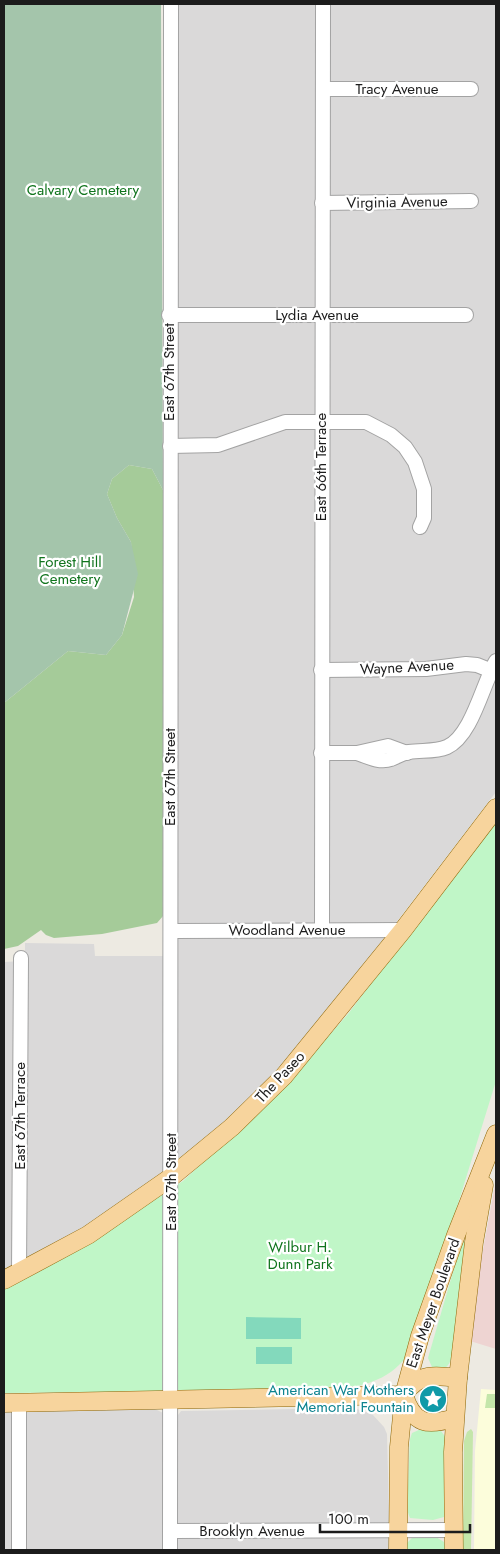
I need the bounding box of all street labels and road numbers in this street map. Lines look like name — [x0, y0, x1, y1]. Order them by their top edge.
street label: Tracy Avenue — [355, 78, 439, 100]
street label: Virginia Avenue — [346, 190, 448, 214]
street label: Lydia Avenue — [275, 304, 359, 326]
street label: East 67th Street — [158, 323, 180, 421]
street label: East 66th Terrace — [310, 412, 332, 521]
street label: Wayne Avenue — [360, 654, 455, 680]
street label: East 67th Street — [159, 728, 181, 826]
street label: Woodland Avenue — [229, 919, 346, 941]
street label: The Paseo — [250, 1046, 310, 1108]
street label: East 67th Terrace — [9, 1062, 31, 1170]
street label: East 67th Street — [160, 1133, 182, 1231]
street label: East Meyer Boulevard — [400, 1235, 466, 1371]
street label: Brooklyn Avenue — [199, 1520, 305, 1542]

